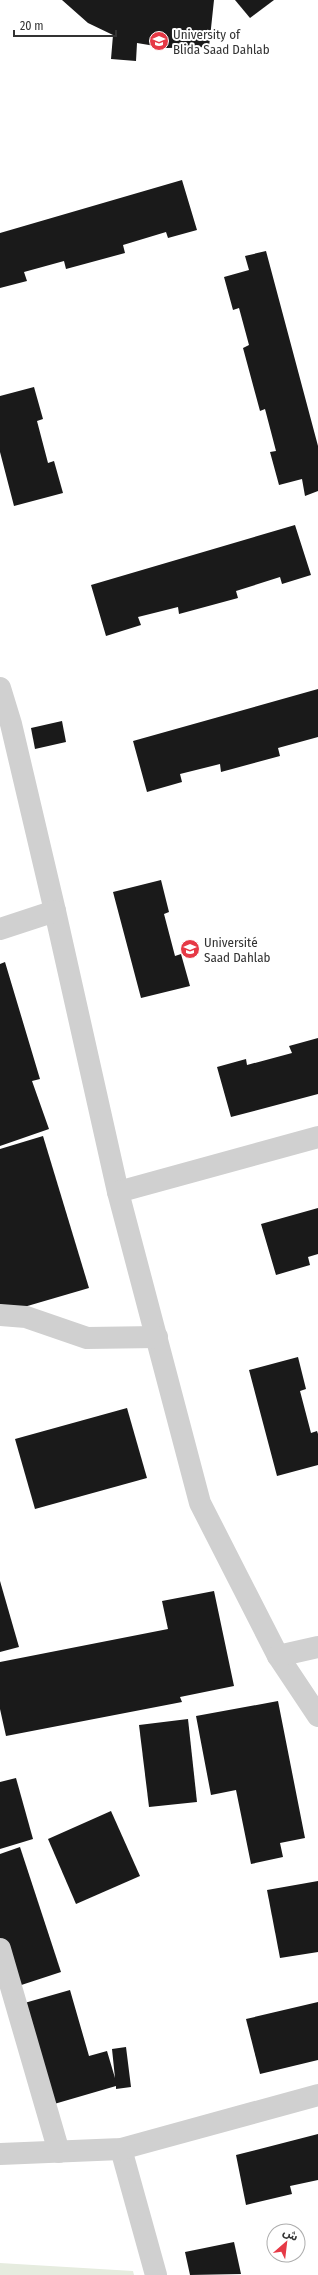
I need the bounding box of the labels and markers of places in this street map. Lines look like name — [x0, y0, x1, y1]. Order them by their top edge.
place label: University of Blida Saad Dahlab — [173, 27, 270, 57]
school or university icon: University of Blida Saad Dahlab — [148, 30, 170, 52]
place label: Université Saad Dahlab — [204, 935, 271, 965]
school or university icon: Université Saad Dahlab — [179, 938, 201, 960]

